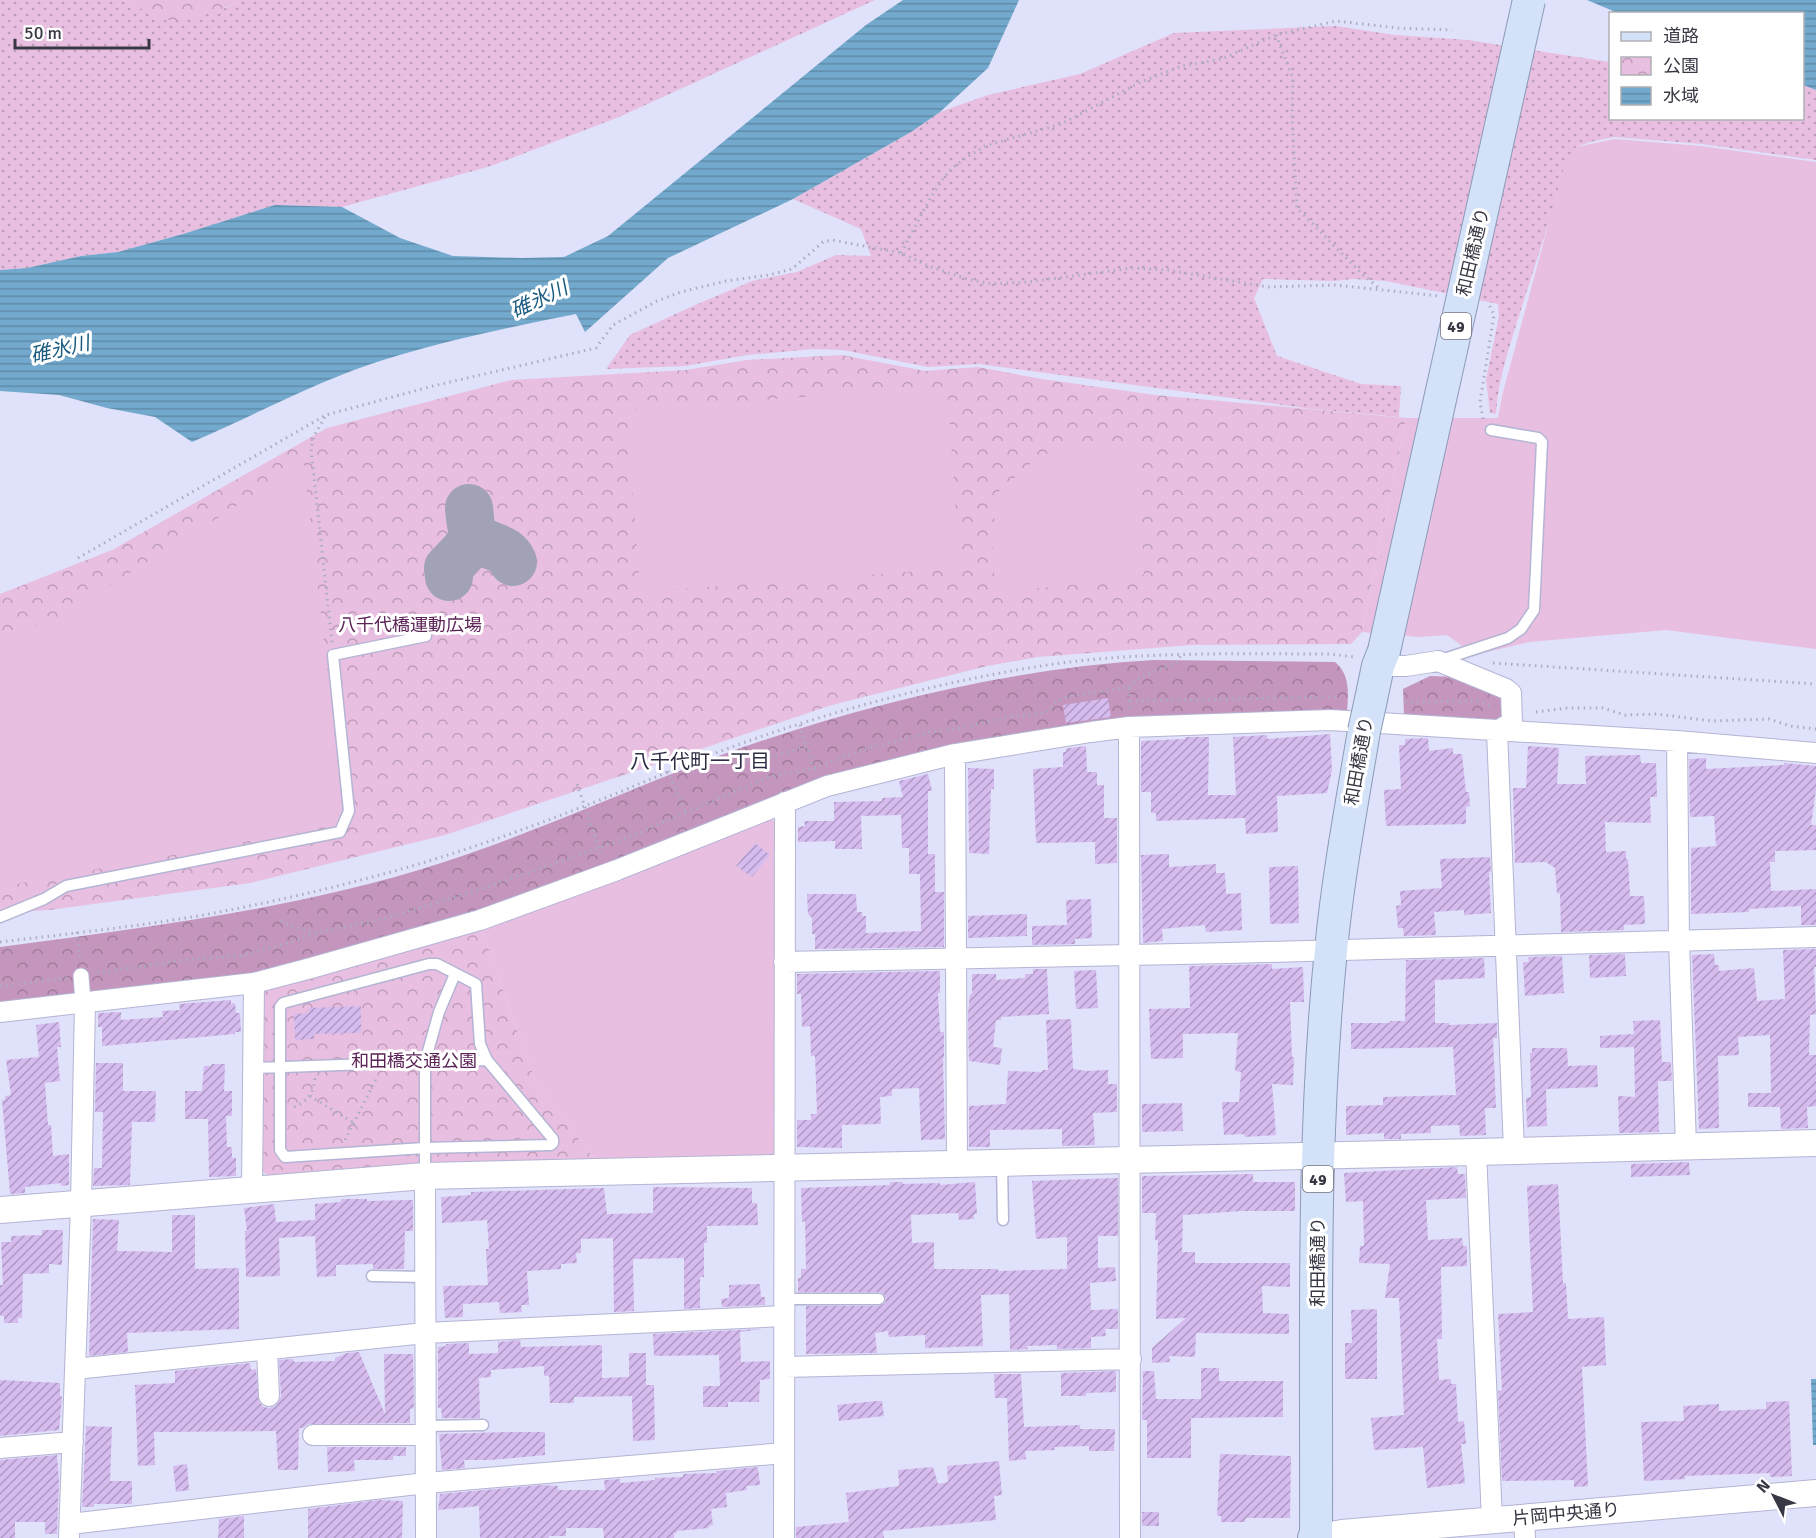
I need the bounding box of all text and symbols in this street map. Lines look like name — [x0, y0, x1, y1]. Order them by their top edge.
scale bar — [15, 12, 148, 50]
legend — [1609, 12, 1804, 120]
text: 50 m — [24, 22, 62, 44]
text: 道路 — [1663, 25, 1699, 47]
text: 公園 — [1663, 55, 1699, 77]
text: 水域 — [1663, 85, 1699, 107]
street label: 和田橋通り — [1452, 206, 1494, 298]
water label: 碓氷川 — [507, 275, 573, 323]
road number: 49 — [1441, 313, 1471, 339]
water label: 碓氷川 — [28, 330, 94, 368]
park label: 八千代橋運動広場 — [338, 614, 482, 636]
street label: 和田橋通り — [1340, 715, 1378, 807]
district label: 八千代町一丁目 — [630, 749, 770, 774]
park label: 和田橋交通公園 — [351, 1050, 477, 1072]
road number: 49 — [1303, 1166, 1333, 1192]
street label: 和田橋通り — [1307, 1217, 1329, 1307]
north arrow — [1744, 1466, 1804, 1526]
text: N — [1752, 1476, 1775, 1497]
street label: 片岡中央通り — [1511, 1498, 1621, 1530]

